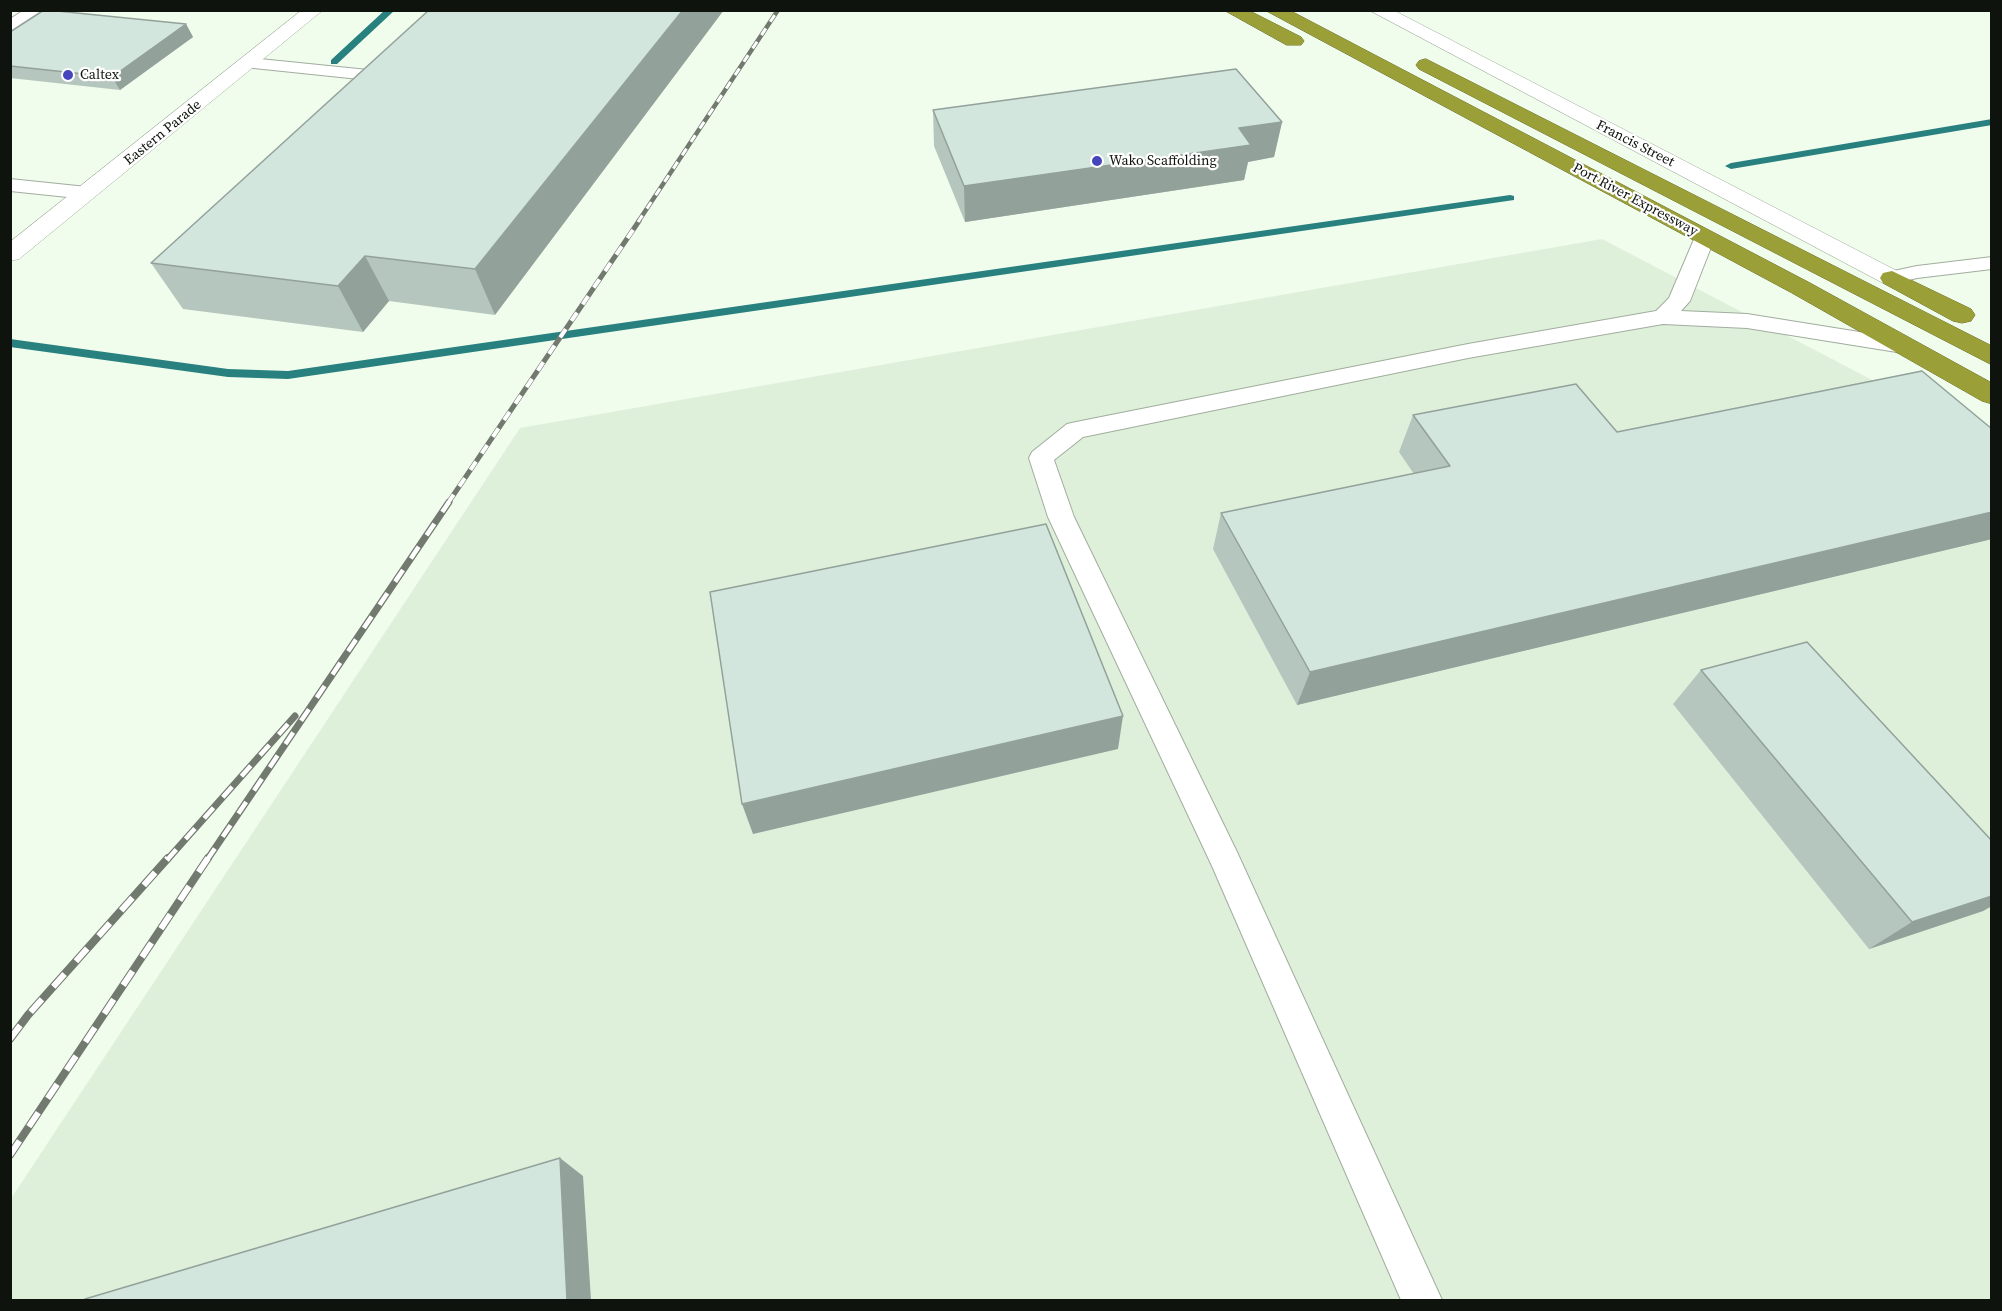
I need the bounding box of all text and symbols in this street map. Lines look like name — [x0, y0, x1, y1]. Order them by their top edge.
place label: Caltex — [80, 67, 119, 83]
marker: Caltex — [61, 68, 75, 82]
street label: Eastern Parade — [121, 97, 205, 169]
street label: Francis Street — [1593, 117, 1677, 171]
place label: Wako Scaffolding — [1109, 153, 1217, 169]
marker: Wako Scaffolding — [1090, 154, 1104, 168]
street label: Port River Expressway — [1570, 160, 1700, 240]

